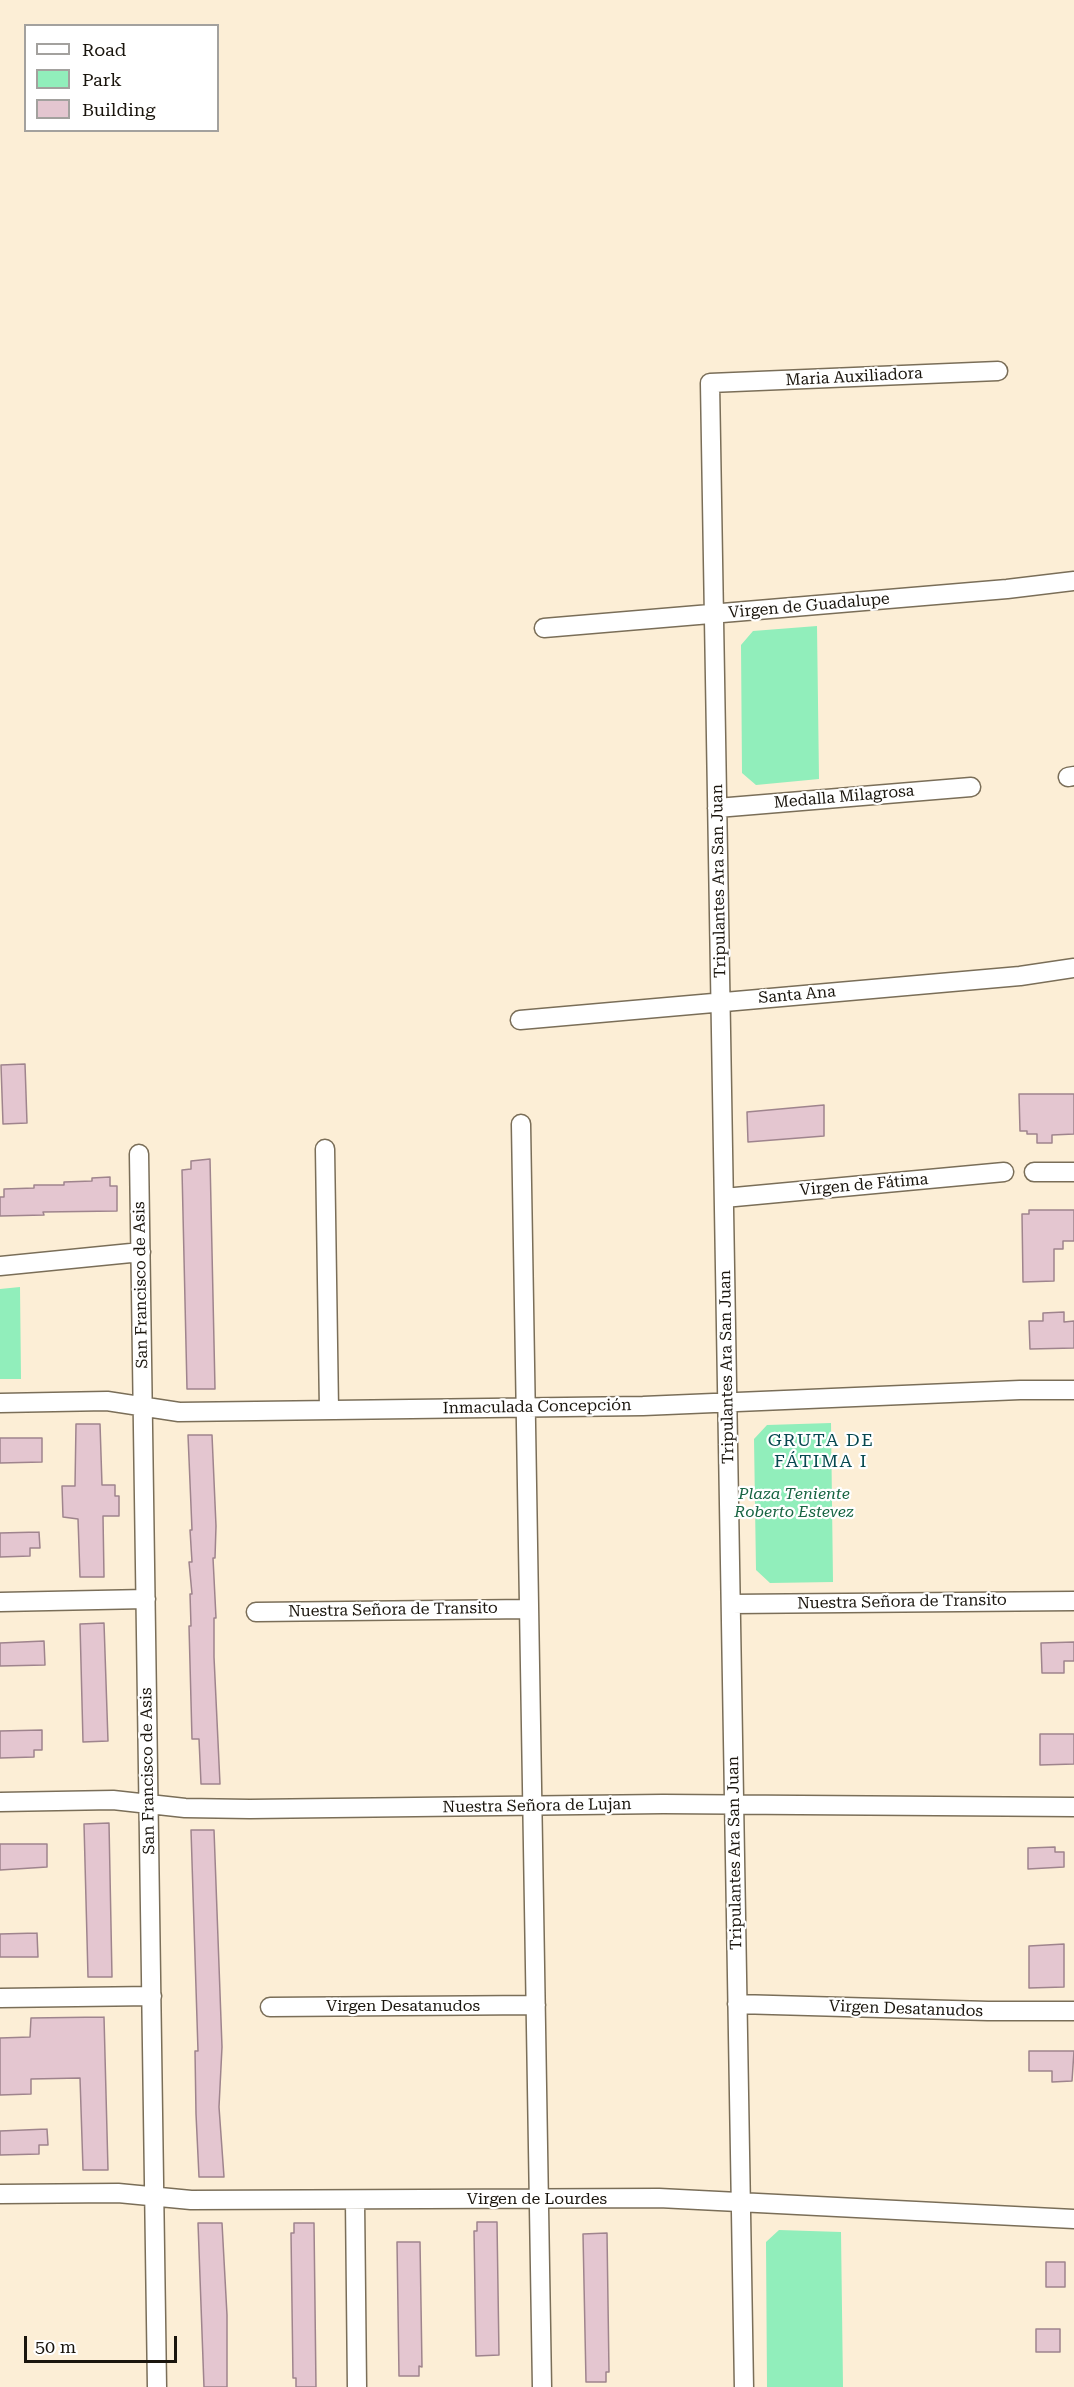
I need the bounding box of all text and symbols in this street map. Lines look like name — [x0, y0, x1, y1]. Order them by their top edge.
legend — [24, 24, 219, 132]
text: Road — [82, 39, 126, 60]
text: Park — [82, 69, 122, 90]
text: Building — [82, 99, 156, 120]
street label: Maria Auxiliadora — [785, 364, 923, 390]
street label: Virgen de Guadalupe — [727, 589, 891, 623]
street label: Medalla Milagrosa — [773, 781, 915, 813]
street label: Tripulantes Ara San Juan — [708, 784, 730, 978]
street label: Santa Ana — [757, 982, 837, 1008]
street label: Virgen de Fátima — [799, 1170, 929, 1200]
street label: San Francisco de Asis — [130, 1201, 152, 1369]
street label: Tripulantes Ara San Juan — [716, 1270, 738, 1464]
street label: Inmaculada Concepción — [442, 1396, 632, 1418]
district label: GRUTA DE FÁTIMA I — [768, 1430, 874, 1472]
park label: Plaza Teniente Roberto Estevez — [734, 1484, 854, 1522]
street label: Nuestra Señora de Transito — [797, 1591, 1007, 1613]
street label: Nuestra Señora de Transito — [288, 1599, 498, 1621]
street label: San Francisco de Asis — [137, 1687, 159, 1855]
street label: Tripulantes Ara San Juan — [724, 1756, 746, 1950]
street label: Nuestra Señora de Lujan — [442, 1795, 632, 1817]
street label: Virgen Desatanudos — [326, 1996, 480, 2016]
street label: Virgen Desatanudos — [829, 1997, 983, 2021]
street label: Virgen de Lourdes — [467, 2189, 607, 2209]
scale bar — [27, 2324, 180, 2362]
text: 50 m — [35, 2336, 76, 2357]

